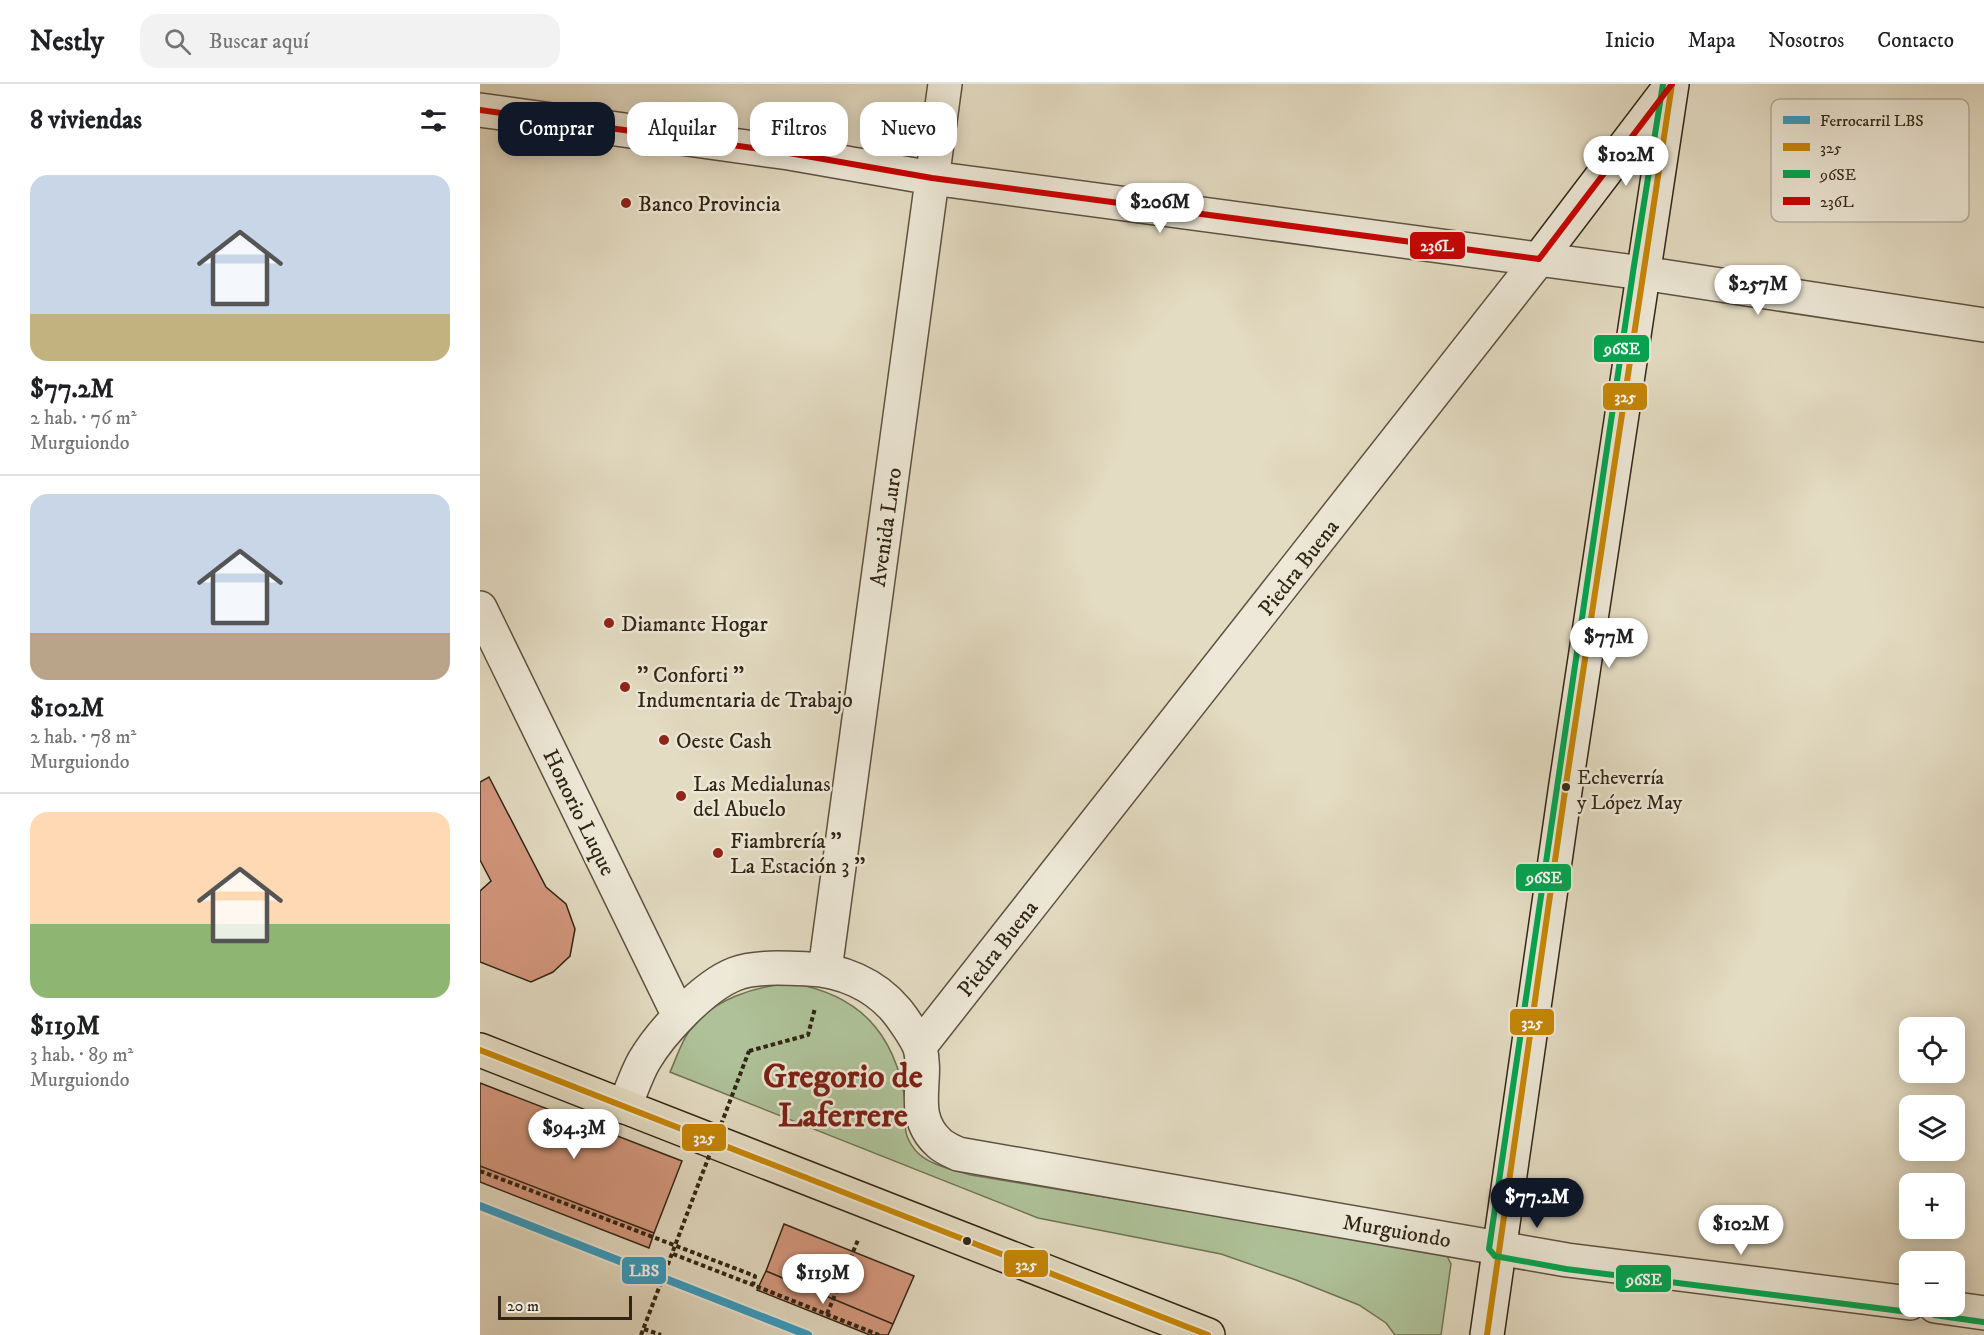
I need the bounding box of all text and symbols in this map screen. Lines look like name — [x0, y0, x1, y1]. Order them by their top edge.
search box — [140, 14, 560, 68]
text: Nestly — [30, 24, 104, 59]
icon: search — [161, 25, 194, 58]
text: Buscar aquí — [209, 28, 309, 55]
text: Inicio — [1605, 28, 1655, 54]
text: Mapa — [1688, 28, 1735, 54]
text: Nosotros — [1768, 28, 1844, 54]
text: Contacto — [1877, 28, 1954, 54]
legend — [1771, 99, 1969, 222]
chip: Comprar — [498, 102, 615, 156]
chip: Alquilar — [627, 102, 738, 156]
chip: Filtros — [750, 102, 848, 156]
chip: Nuevo — [860, 102, 957, 156]
text: 8 viviendas — [30, 104, 142, 137]
icon: filters — [417, 104, 450, 137]
text: Ferrocarril LBS — [1820, 111, 1924, 131]
pin: $102M — [1584, 136, 1668, 187]
text: 325 — [1820, 138, 1842, 158]
text: $102M — [1597, 143, 1655, 168]
text: 96SE — [1819, 165, 1856, 185]
pin: $206M — [1118, 183, 1202, 234]
text: $206M — [1130, 190, 1190, 215]
place label: Banco Provincia — [638, 191, 781, 218]
text: 236L — [1820, 192, 1854, 212]
marker: Banco Provincia — [619, 196, 633, 210]
icon: home — [186, 214, 294, 322]
line badge: 236L — [1409, 231, 1466, 260]
text: 236L — [1420, 236, 1454, 256]
pin: $257M — [1716, 265, 1800, 316]
text: $257M — [1728, 272, 1788, 297]
line badge: 96SE — [1593, 334, 1650, 363]
text: 96SE — [1603, 339, 1641, 359]
text: $77.2M — [30, 373, 114, 406]
line badge: 325 — [1602, 382, 1648, 411]
text: 325 — [1614, 387, 1636, 407]
text: 2 hab. · 76 m² — [30, 406, 137, 431]
text: Murguiondo — [30, 431, 129, 456]
street label: Avenida Luro — [865, 466, 908, 588]
street label: Piedra Buena — [1253, 514, 1346, 622]
icon: home — [186, 533, 294, 641]
place label: Diamante Hogar — [621, 611, 768, 638]
marker: Diamante Hogar — [602, 616, 616, 630]
pin: $77M — [1573, 618, 1645, 669]
text: $77M — [1584, 625, 1634, 650]
place label: '' Conforti '' Indumentaria de Trabajo — [637, 662, 853, 714]
marker: '' Conforti '' Indumentaria de Trabajo — [618, 680, 632, 694]
text: $102M — [30, 692, 104, 725]
text: 2 hab. · 78 m² — [30, 725, 136, 750]
place label: Oeste Cash — [676, 728, 772, 755]
marker: Oeste Cash — [657, 733, 671, 747]
street label: Honorio Luque — [536, 745, 621, 880]
text: Murguiondo — [30, 750, 129, 775]
place label: Echeverría y López May — [1577, 766, 1683, 816]
place label: Las Medialunas del Abuelo — [693, 771, 831, 823]
marker: Echeverría y López May — [1560, 781, 1572, 793]
marker: Las Medialunas del Abuelo — [674, 789, 688, 803]
place label: Fiambrería '' La Estación 3 '' — [730, 828, 865, 880]
marker: Fiambrería '' La Estación 3 '' — [711, 846, 725, 860]
icon: home — [186, 851, 294, 959]
line badge: 96SE — [1515, 863, 1572, 892]
text: 96SE — [1525, 868, 1563, 888]
street label: Piedra Buena — [952, 895, 1045, 1003]
line badge: 325 — [1509, 1008, 1555, 1036]
text: $119M — [30, 1010, 100, 1043]
text: 325 — [1521, 1013, 1543, 1033]
map controls — [1899, 1017, 1965, 1317]
button: locate — [1899, 1017, 1965, 1083]
text: 3 hab. · 89 m² — [30, 1043, 133, 1068]
district label: Gregorio de Laferrere — [763, 1056, 923, 1137]
text: Murguiondo — [30, 1068, 129, 1093]
button: layers — [1899, 1095, 1965, 1161]
pin: $94.3M — [525, 1109, 623, 1160]
text: $94.3M — [542, 1116, 606, 1141]
line badge: 325 — [681, 1123, 727, 1152]
text: 325 — [693, 1128, 715, 1148]
button: + — [1899, 1173, 1965, 1239]
pin: $77.2M — [1488, 1178, 1586, 1229]
text: $77.2M — [1505, 1185, 1569, 1210]
pin: $102M — [1699, 1205, 1783, 1256]
street label: Murguiondo — [1341, 1209, 1453, 1254]
text: $102M — [1712, 1212, 1770, 1237]
unlabelled marker — [961, 1235, 973, 1247]
line badge: 325 — [1003, 1249, 1049, 1278]
button: − — [1899, 1251, 1965, 1317]
pin: $119M — [781, 1254, 865, 1305]
text: 325 — [1015, 1255, 1037, 1275]
line badge: LBS — [621, 1256, 667, 1285]
text: LBS — [629, 1261, 659, 1281]
text: $119M — [796, 1261, 850, 1286]
line badge: 96SE — [1615, 1264, 1672, 1293]
text: 96SE — [1625, 1270, 1663, 1290]
scale bar — [498, 1293, 632, 1320]
text: 20 m — [507, 1296, 539, 1316]

